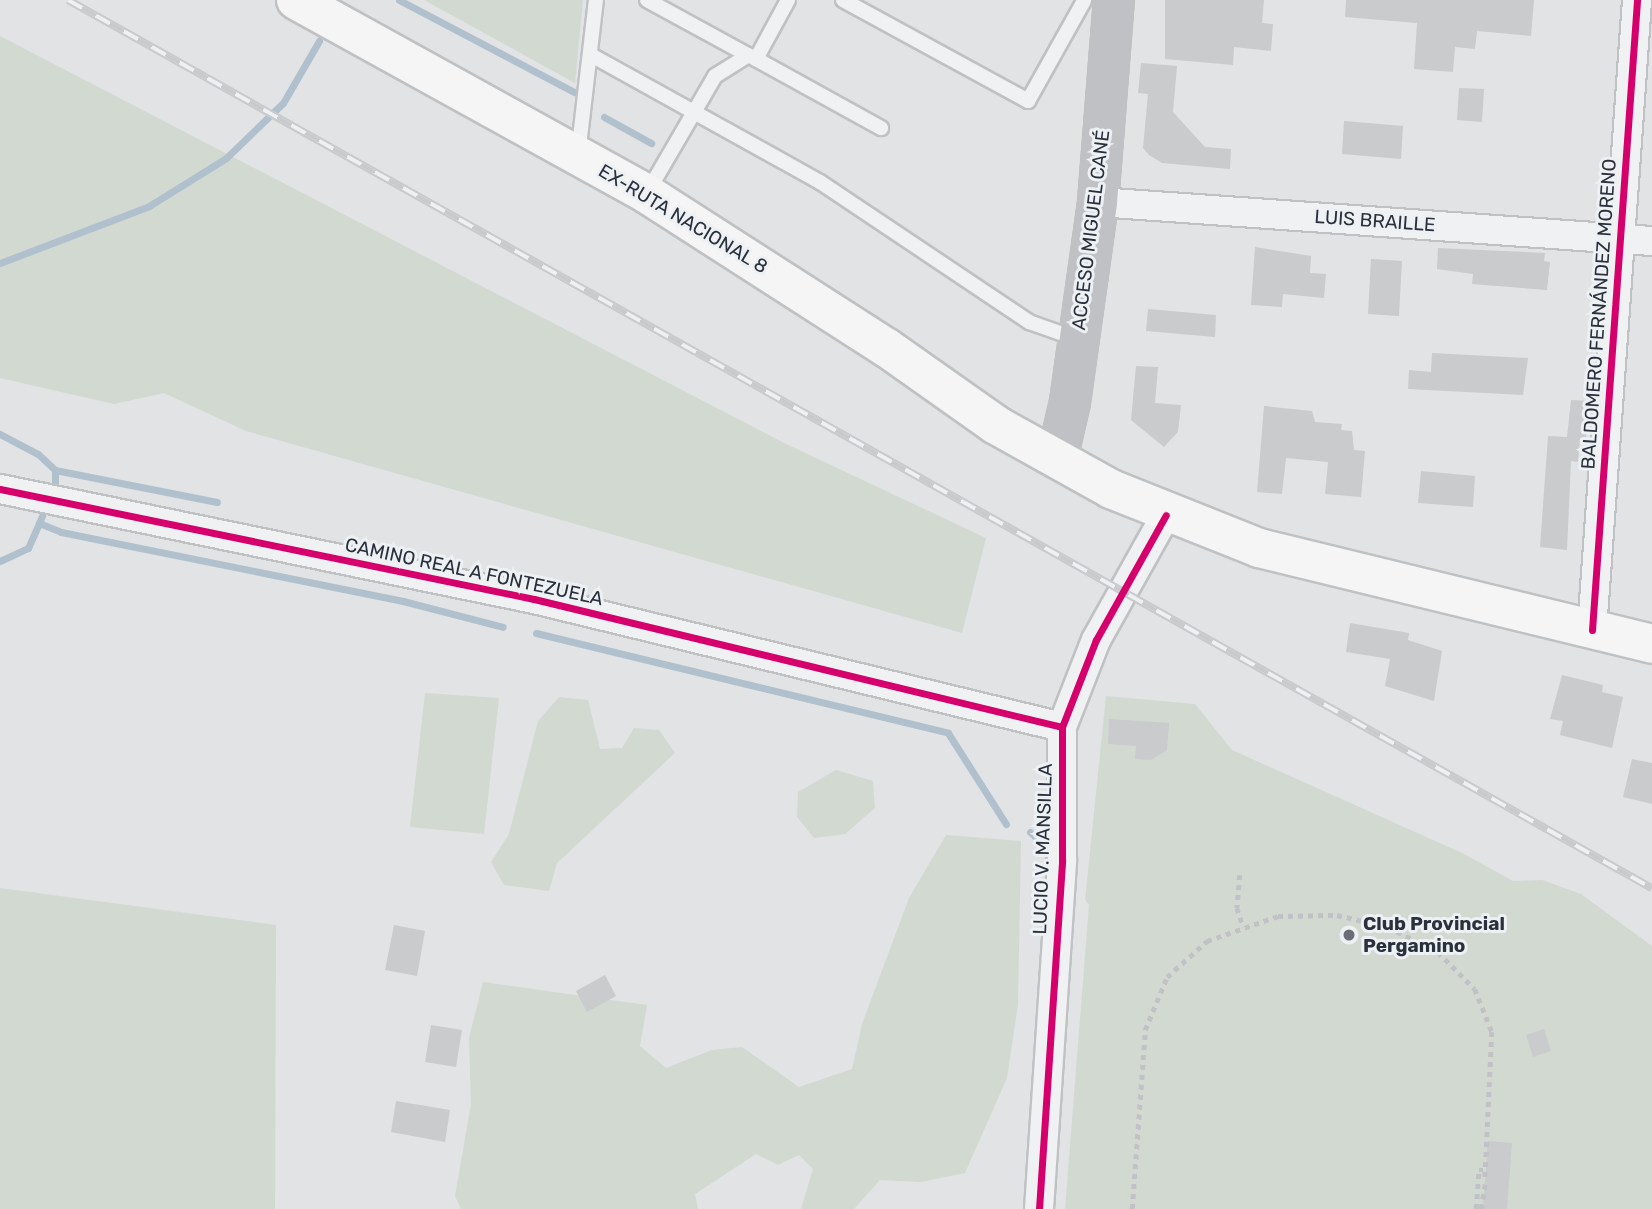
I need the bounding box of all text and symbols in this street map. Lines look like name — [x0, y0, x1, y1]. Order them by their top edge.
street label: ACCESO MIGUEL CANÉ — [1067, 128, 1115, 332]
street label: BALDOMERO FERNÁNDEZ MORENO — [1577, 158, 1621, 470]
street label: EX-RUTA NACIONAL 8 — [594, 159, 772, 279]
street label: LUIS BRAILLE — [1314, 205, 1436, 237]
street label: CAMINO REAL A FONTEZUELA — [342, 533, 606, 611]
street label: LUCIO V. MANSILLA — [1029, 763, 1057, 935]
place label: Club Provincial Pergamino — [1363, 913, 1505, 957]
marker: Club Provincial Pergamino — [1341, 927, 1357, 943]

